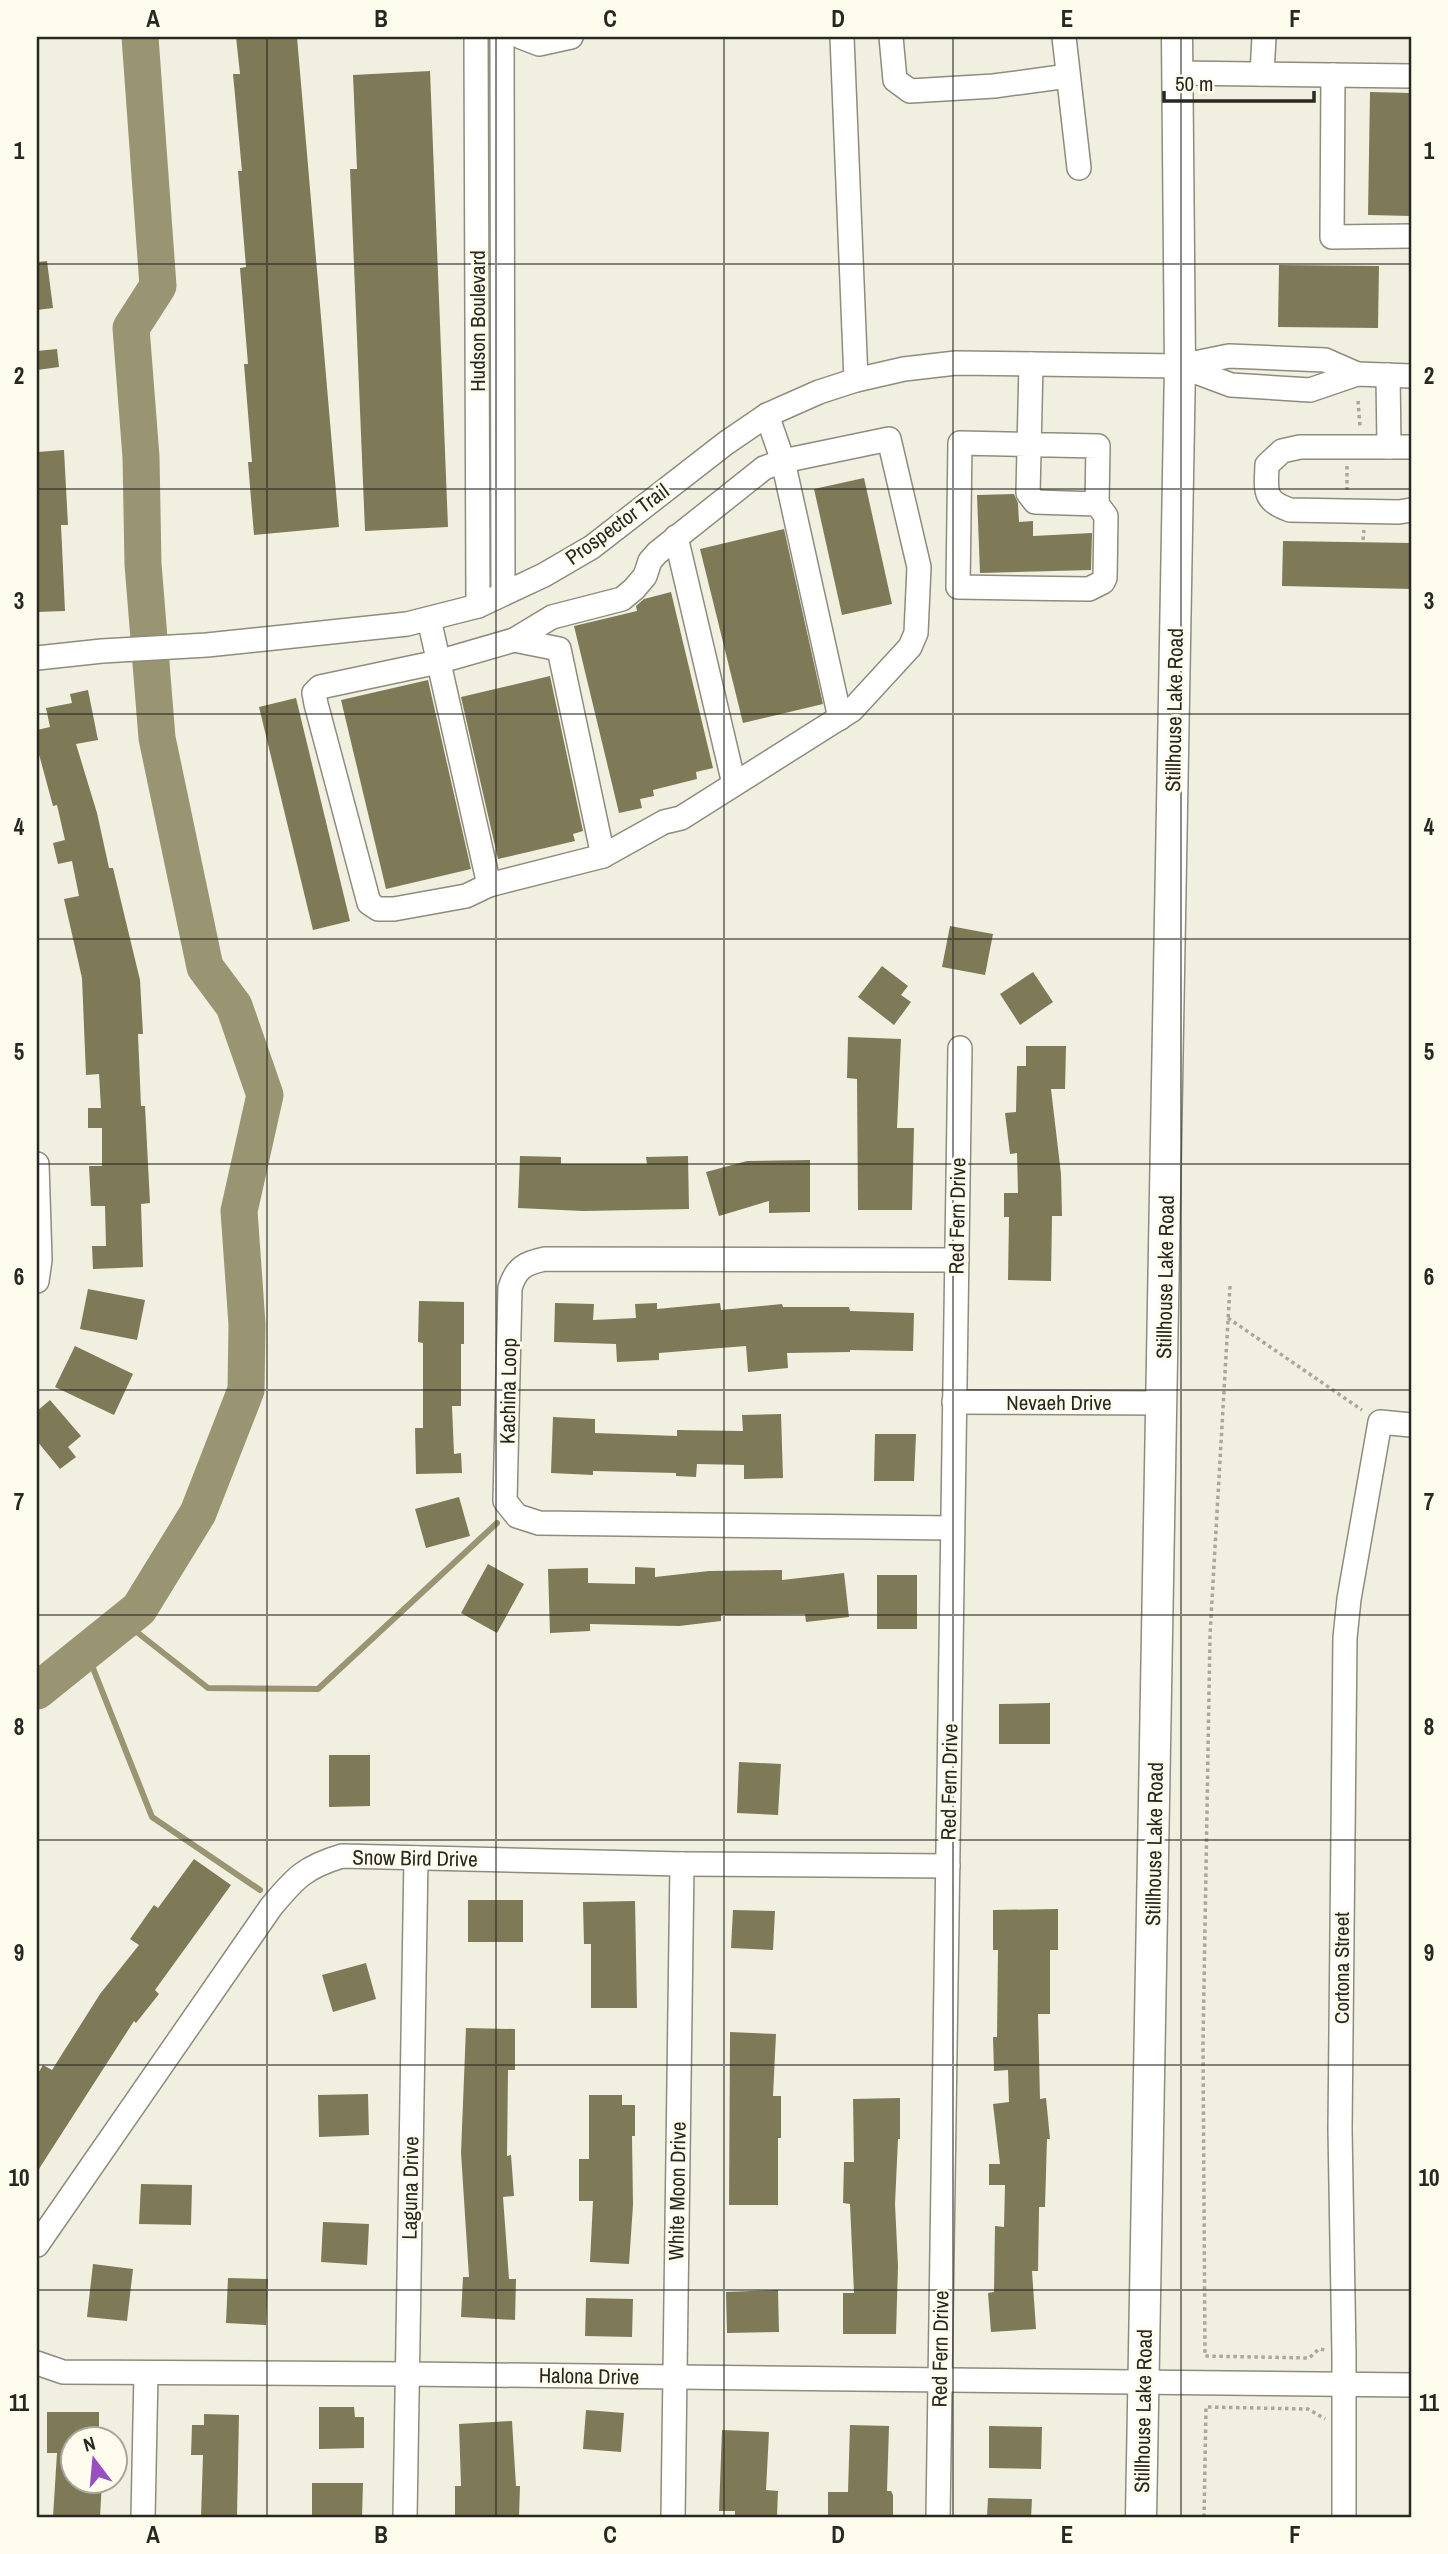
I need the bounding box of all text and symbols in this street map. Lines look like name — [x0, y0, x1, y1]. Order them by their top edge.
text: A — [146, 3, 160, 34]
text: B — [374, 3, 388, 34]
text: C — [603, 3, 617, 34]
text: D — [831, 3, 845, 34]
text: E — [1061, 3, 1073, 34]
text: F — [1289, 3, 1301, 34]
scale bar — [1164, 60, 1315, 104]
text: 50 m — [1175, 69, 1213, 98]
text: 1 — [14, 135, 25, 166]
text: 1 — [1424, 135, 1435, 166]
street label: Hudson Boulevard — [463, 250, 492, 392]
text: 2 — [14, 360, 24, 391]
text: 2 — [1424, 360, 1434, 391]
street label: Prospector Trail — [559, 477, 675, 571]
text: 3 — [14, 585, 24, 616]
text: 3 — [1424, 585, 1434, 616]
street label: Stillhouse Lake Road — [1158, 628, 1190, 792]
text: 4 — [14, 811, 25, 842]
text: 4 — [1424, 811, 1435, 842]
text: 5 — [14, 1036, 24, 1067]
text: 5 — [1424, 1036, 1434, 1067]
street label: Red Fern Drive — [941, 1157, 973, 1275]
street label: Stillhouse Lake Road — [1149, 1195, 1181, 1359]
text: 6 — [14, 1261, 24, 1292]
text: 6 — [1424, 1261, 1434, 1292]
street label: Kachina Loop — [493, 1338, 523, 1444]
street label: Nevaeh Drive — [1006, 1388, 1112, 1417]
text: 7 — [14, 1486, 24, 1517]
text: 7 — [1424, 1486, 1434, 1517]
text: 8 — [14, 1711, 24, 1742]
text: 8 — [1424, 1711, 1434, 1742]
street label: Red Fern Drive — [933, 1723, 965, 1841]
street label: Stillhouse Lake Road — [1138, 1762, 1170, 1926]
street label: Snow Bird Drive — [352, 1842, 478, 1874]
street label: Cortona Street — [1327, 1912, 1356, 2024]
text: 9 — [14, 1937, 24, 1968]
text: 9 — [1424, 1937, 1434, 1968]
street label: White Moon Drive — [661, 2121, 693, 2261]
street label: Laguna Drive — [395, 2136, 425, 2240]
text: 10 — [9, 2162, 29, 2193]
text: 10 — [1419, 2162, 1439, 2193]
street label: Red Fern Drive — [924, 2290, 956, 2408]
street label: Stillhouse Lake Road — [1127, 2329, 1159, 2493]
street label: Halona Drive — [539, 2361, 639, 2391]
text: 11 — [9, 2387, 29, 2418]
text: 11 — [1419, 2387, 1439, 2418]
north arrow — [60, 2424, 130, 2494]
text: N — [80, 2430, 98, 2458]
text: A — [146, 2519, 160, 2550]
text: B — [374, 2519, 388, 2550]
text: C — [603, 2519, 617, 2550]
text: D — [831, 2519, 845, 2550]
text: E — [1061, 2519, 1073, 2550]
text: F — [1289, 2519, 1301, 2550]

